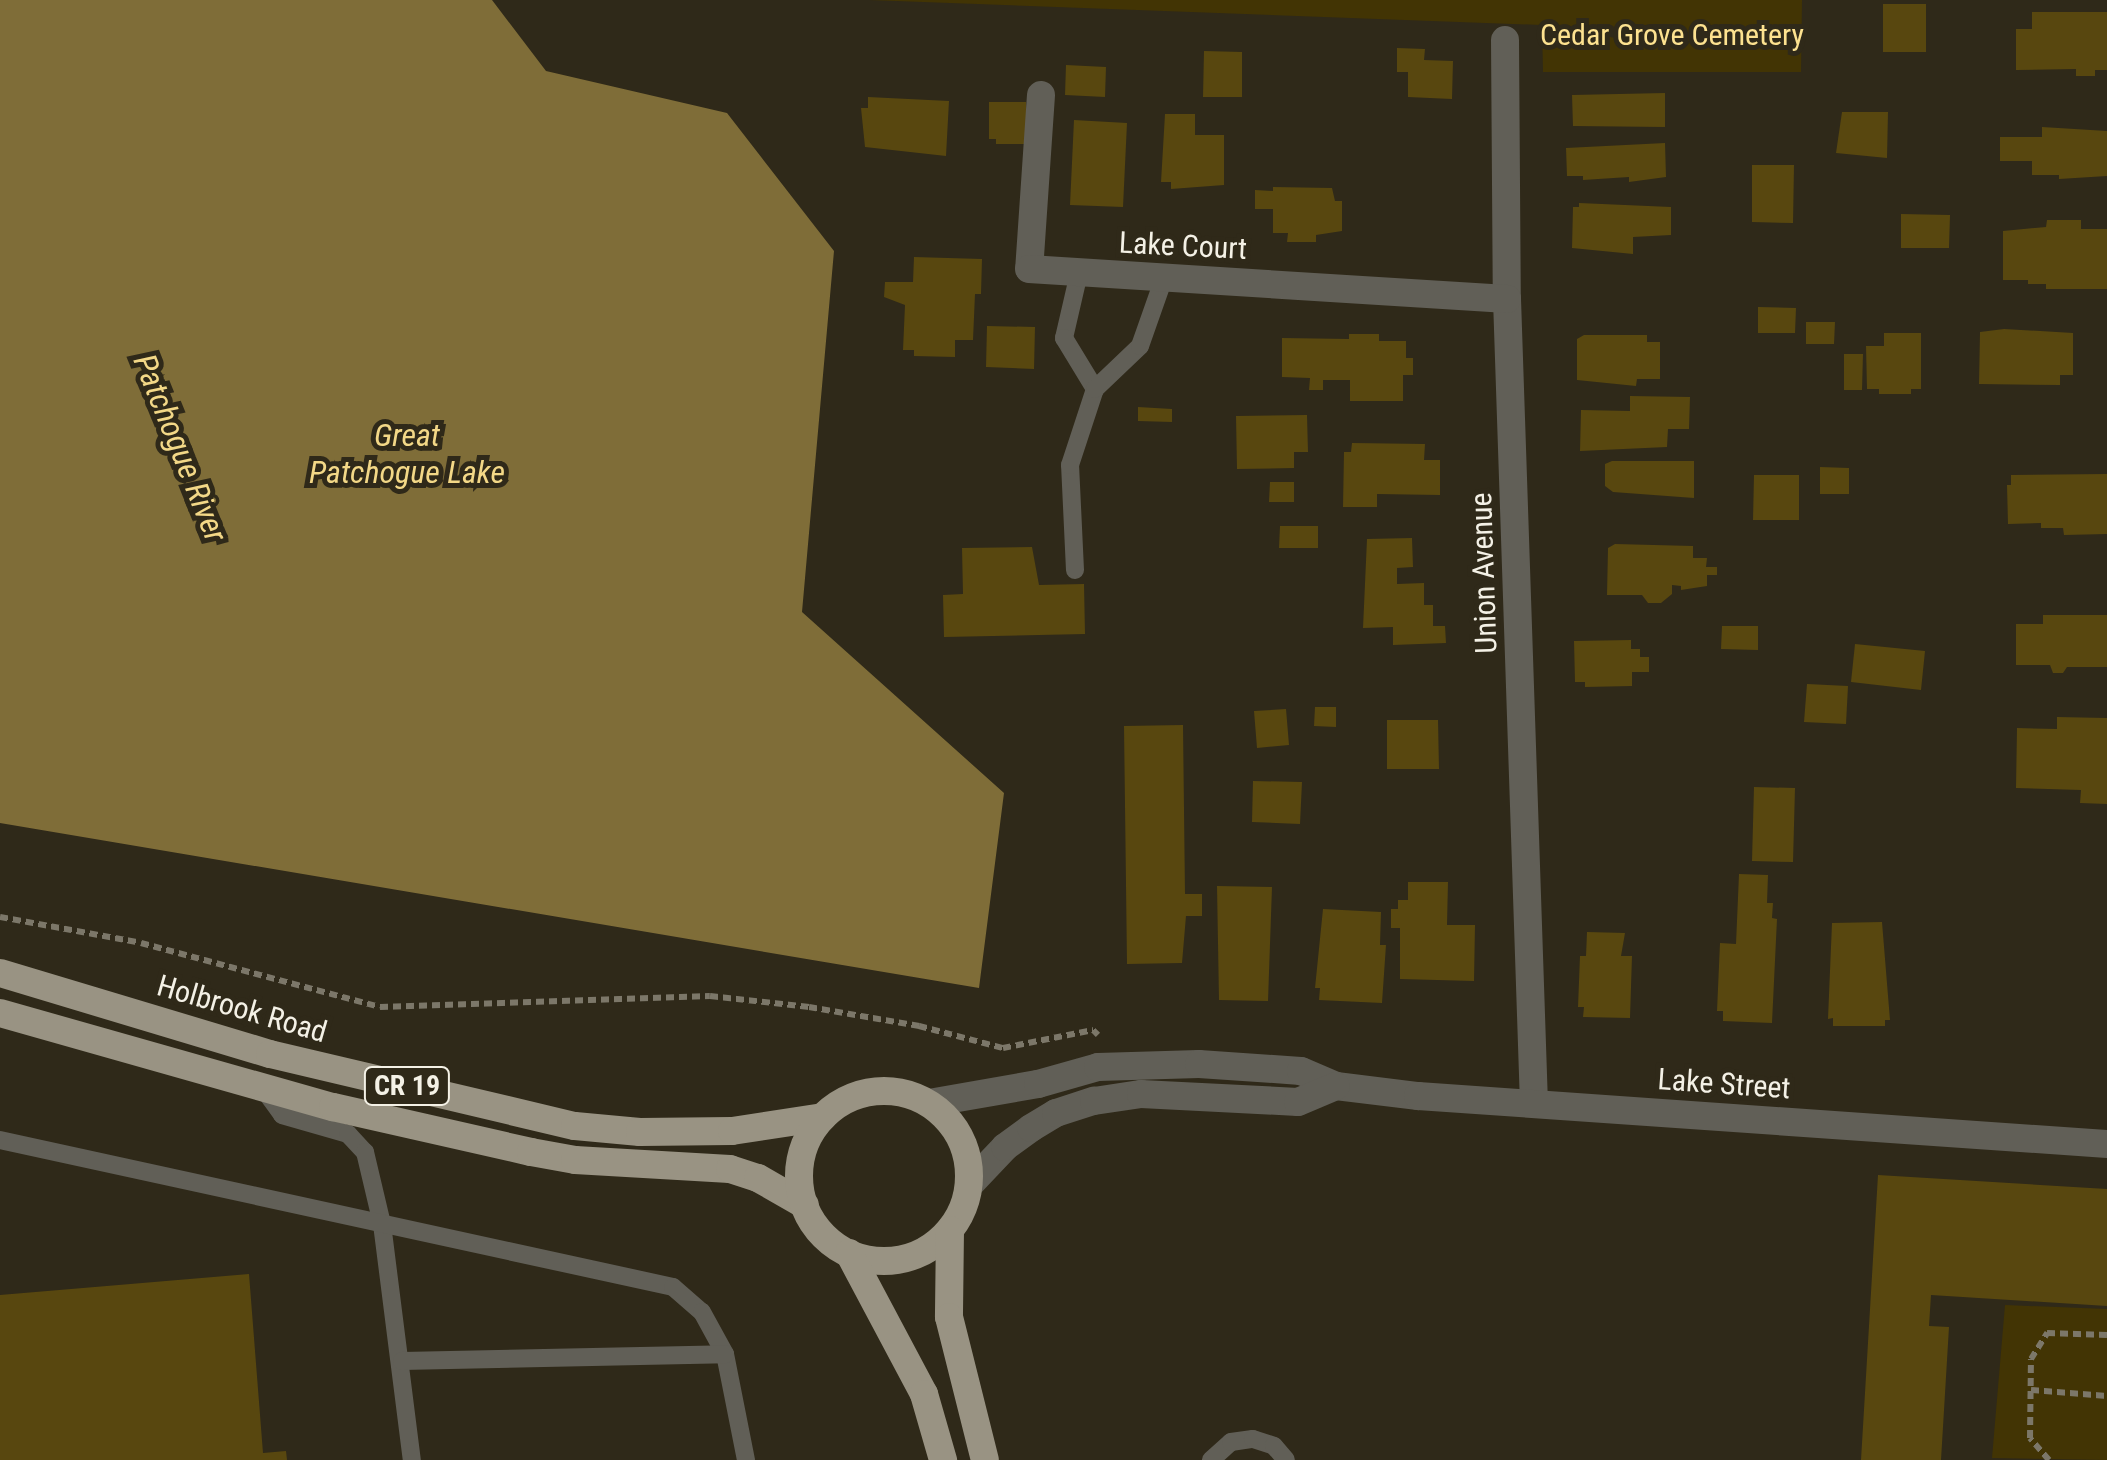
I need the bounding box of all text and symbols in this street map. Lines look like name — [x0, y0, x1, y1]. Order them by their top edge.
park label: Cedar Grove Cemetery — [1540, 17, 1804, 53]
street label: Lake Court — [1118, 225, 1248, 267]
water label: Patchogue River — [125, 349, 235, 547]
water label: Great Patchogue Lake — [309, 417, 505, 492]
street label: Union Avenue — [1463, 492, 1505, 654]
street label: Holbrook Road — [153, 968, 331, 1050]
street label: Lake Street — [1656, 1061, 1792, 1107]
road number: CR 19 — [362, 1063, 452, 1109]

